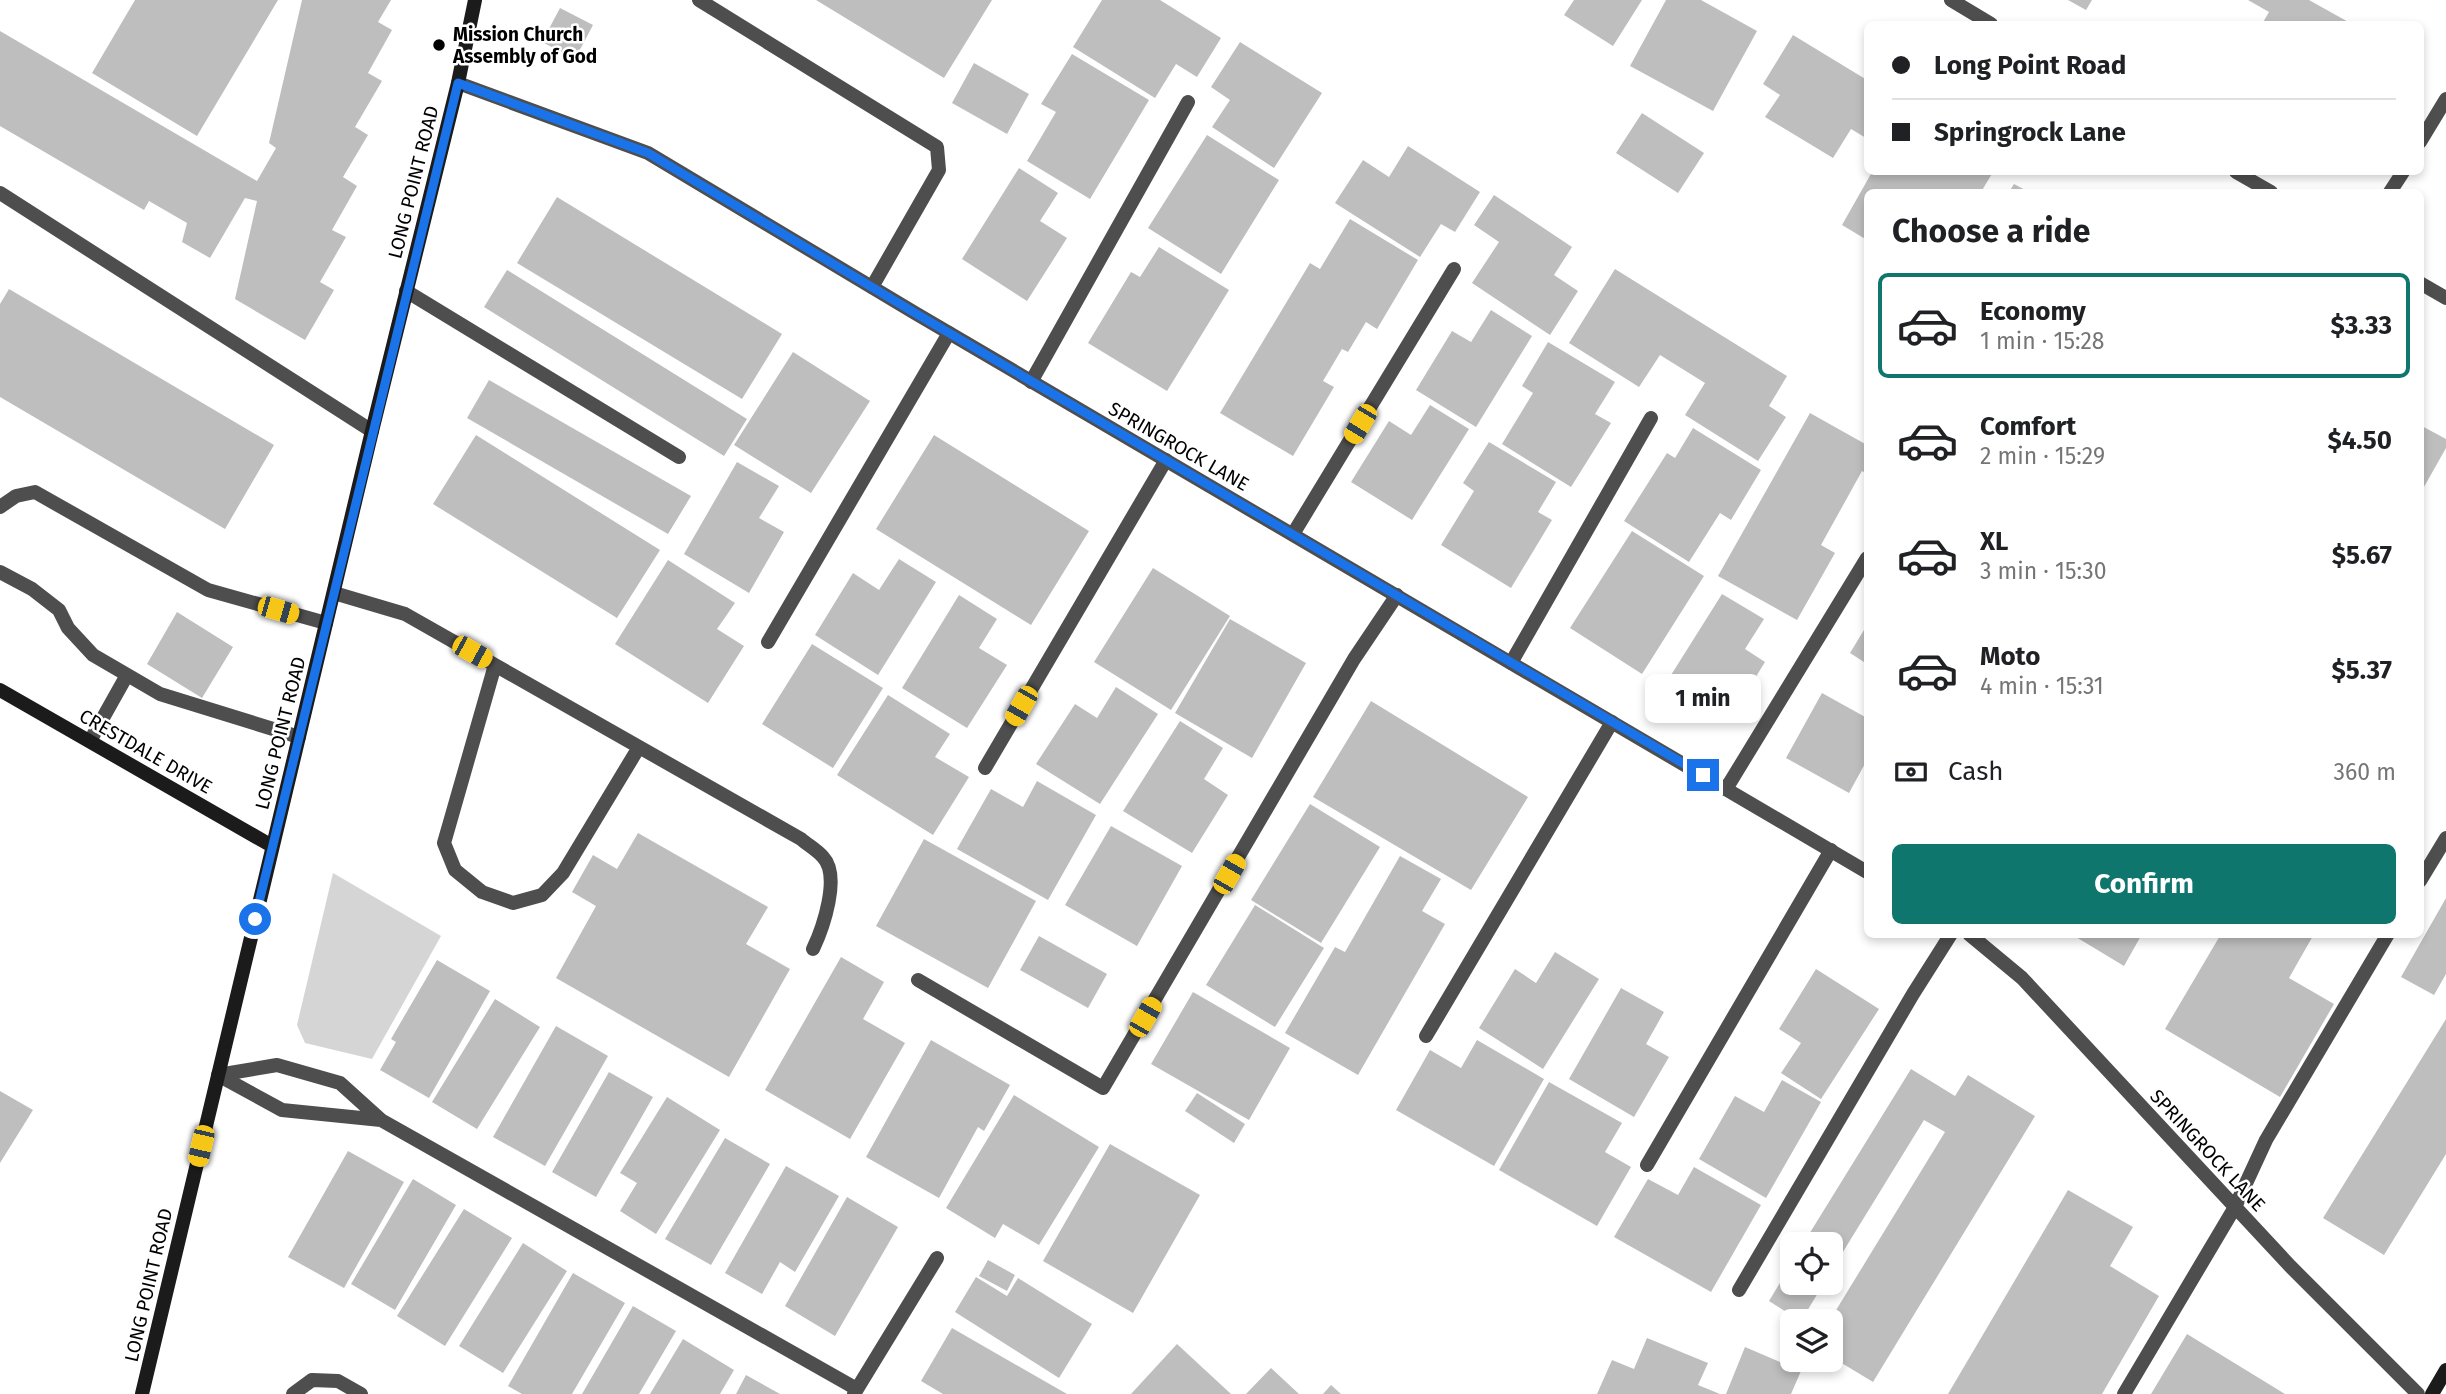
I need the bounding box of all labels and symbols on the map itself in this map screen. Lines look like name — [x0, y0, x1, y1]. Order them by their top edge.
place label: Mission Church Assembly of God — [452, 23, 597, 68]
marker: Mission Church Assembly of God — [431, 37, 447, 53]
street label: LONG POINT ROAD — [383, 103, 444, 261]
street label: SPRINGROCK LANE — [1104, 397, 1253, 496]
car — [1341, 401, 1380, 447]
car — [255, 594, 302, 626]
car — [449, 633, 496, 671]
street label: LONG POINT ROAD — [250, 654, 311, 812]
callout: 1 min — [1645, 674, 1761, 722]
car — [1002, 683, 1041, 729]
street label: CRESTDALE DRIVE — [75, 704, 216, 799]
route end — [1687, 759, 1719, 791]
car — [1210, 851, 1249, 897]
route start — [239, 903, 271, 935]
car — [1126, 994, 1165, 1040]
street label: SPRINGROCK LANE — [2145, 1085, 2270, 1216]
car — [187, 1123, 216, 1169]
street label: LONG POINT ROAD — [120, 1206, 177, 1364]

